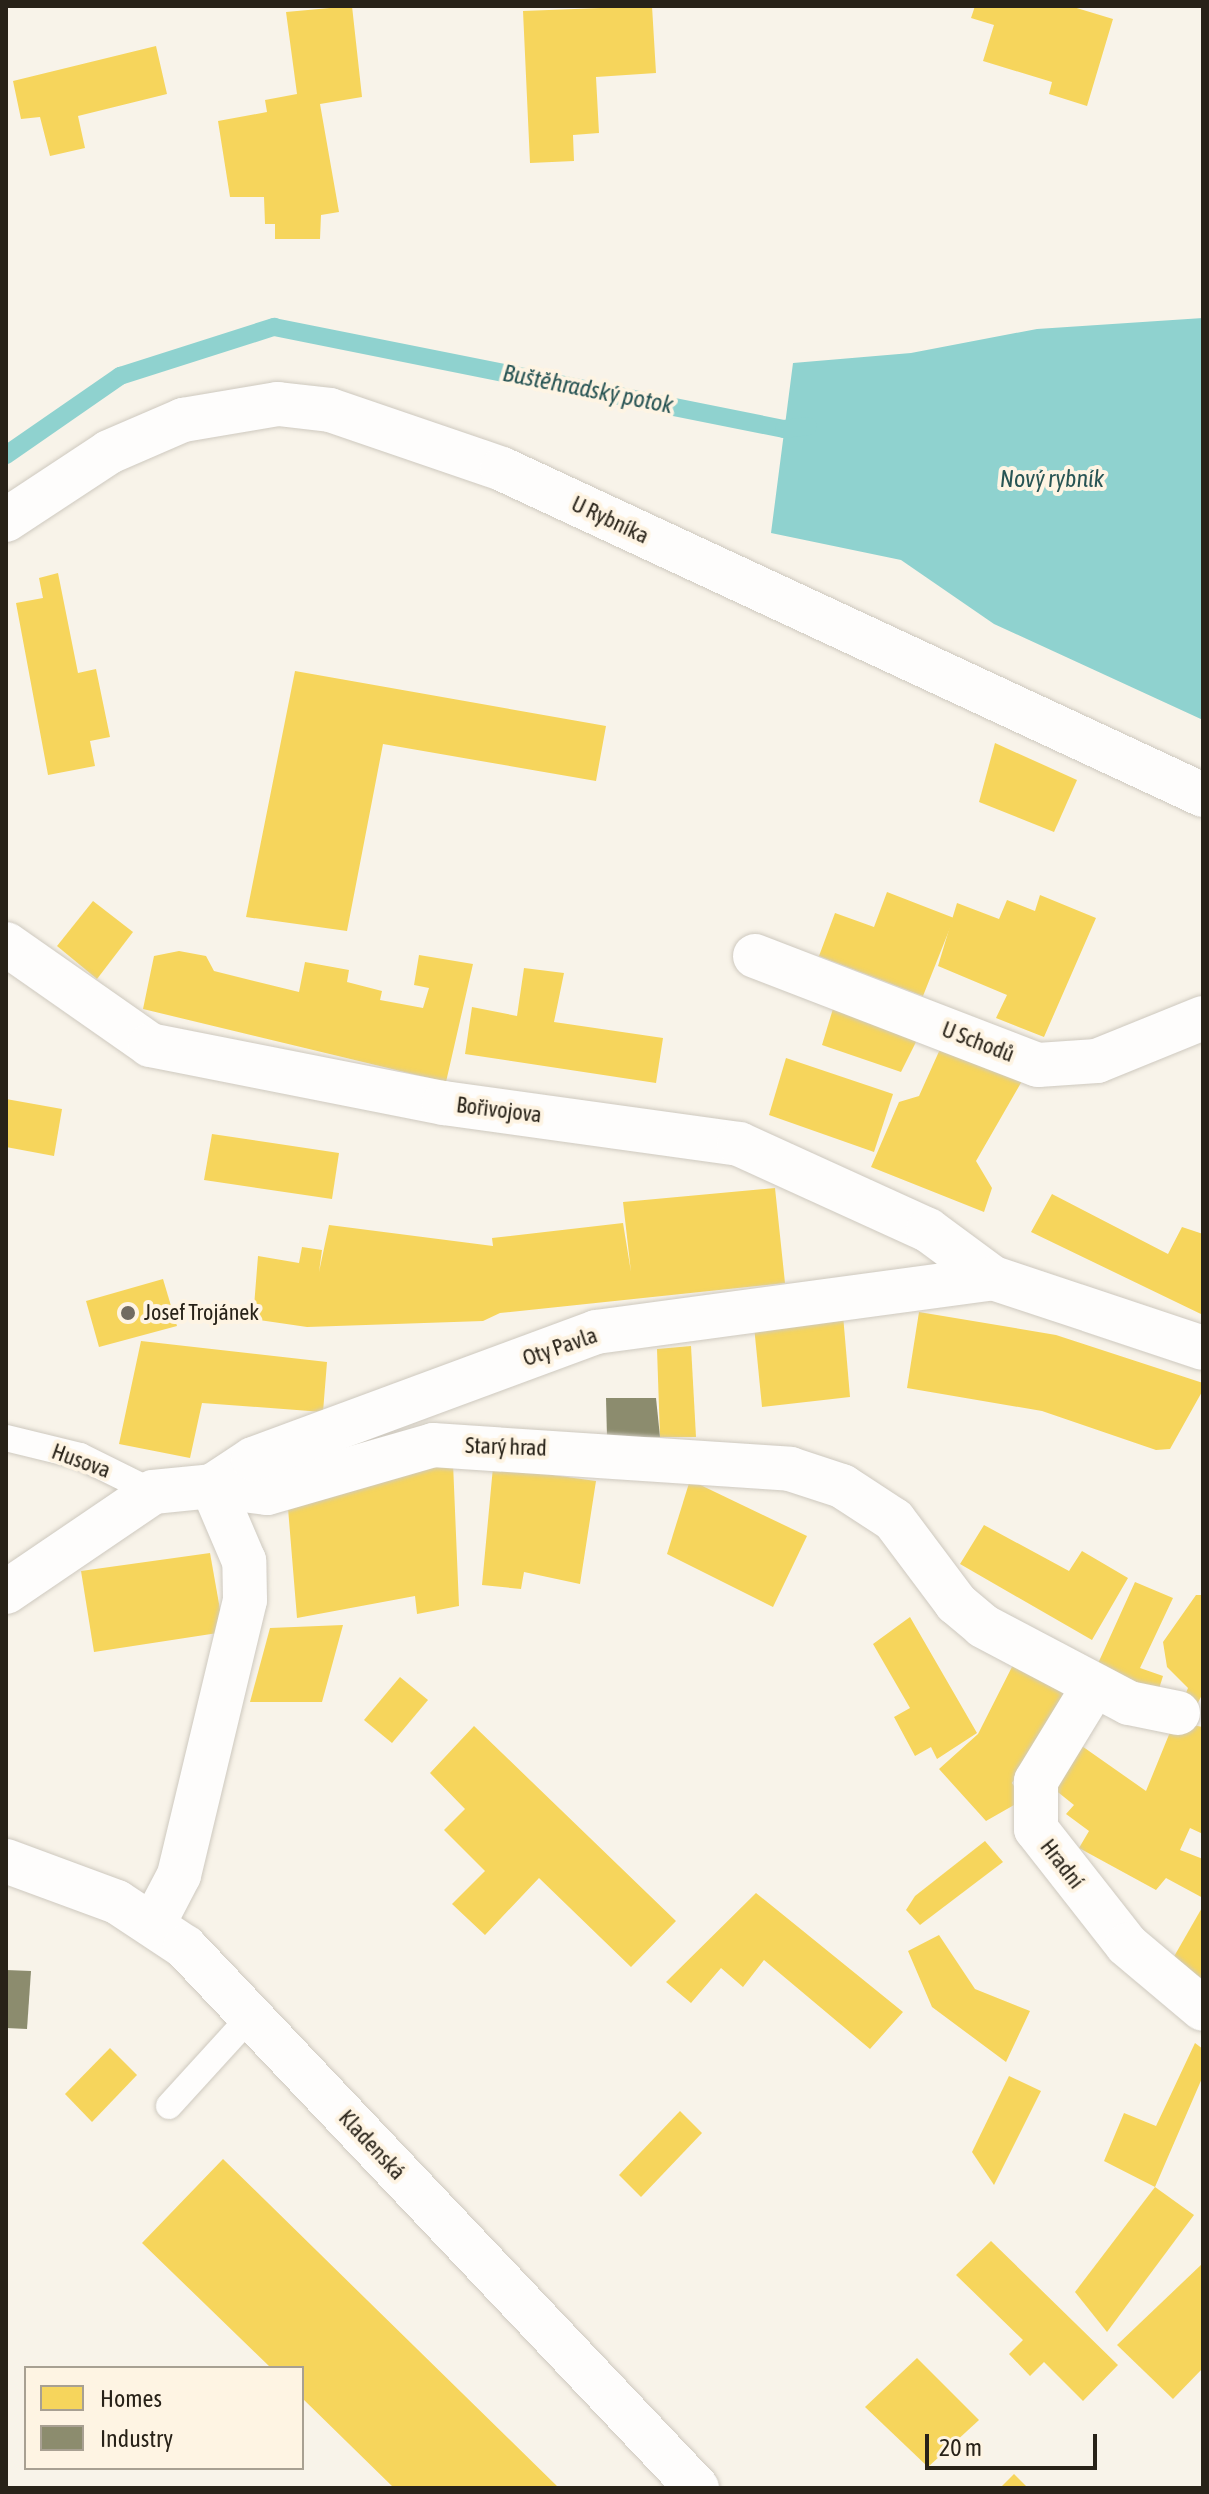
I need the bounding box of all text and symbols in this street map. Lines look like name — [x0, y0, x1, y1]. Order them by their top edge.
water label: Buštěhradský potok — [500, 358, 676, 420]
water label: Nový rybník — [1000, 465, 1104, 493]
street label: U Rybníka — [567, 491, 653, 549]
street label: U Schodů — [938, 1016, 1018, 1068]
street label: Bořivojova — [455, 1092, 543, 1128]
place label: Josef Trojánek — [144, 1300, 259, 1326]
marker: Josef Trojánek — [119, 1304, 137, 1322]
street label: Oty Pavla — [519, 1322, 601, 1372]
street label: Starý hrad — [465, 1432, 547, 1462]
street label: Husova — [48, 1438, 114, 1484]
street label: Hradní — [1035, 1834, 1089, 1894]
street label: Kladenská — [333, 2105, 411, 2185]
legend — [24, 2366, 304, 2470]
text: Homes — [100, 2385, 162, 2412]
scale bar — [929, 2418, 1101, 2468]
text: Industry — [100, 2425, 173, 2452]
text: 20 m — [939, 2434, 982, 2461]

